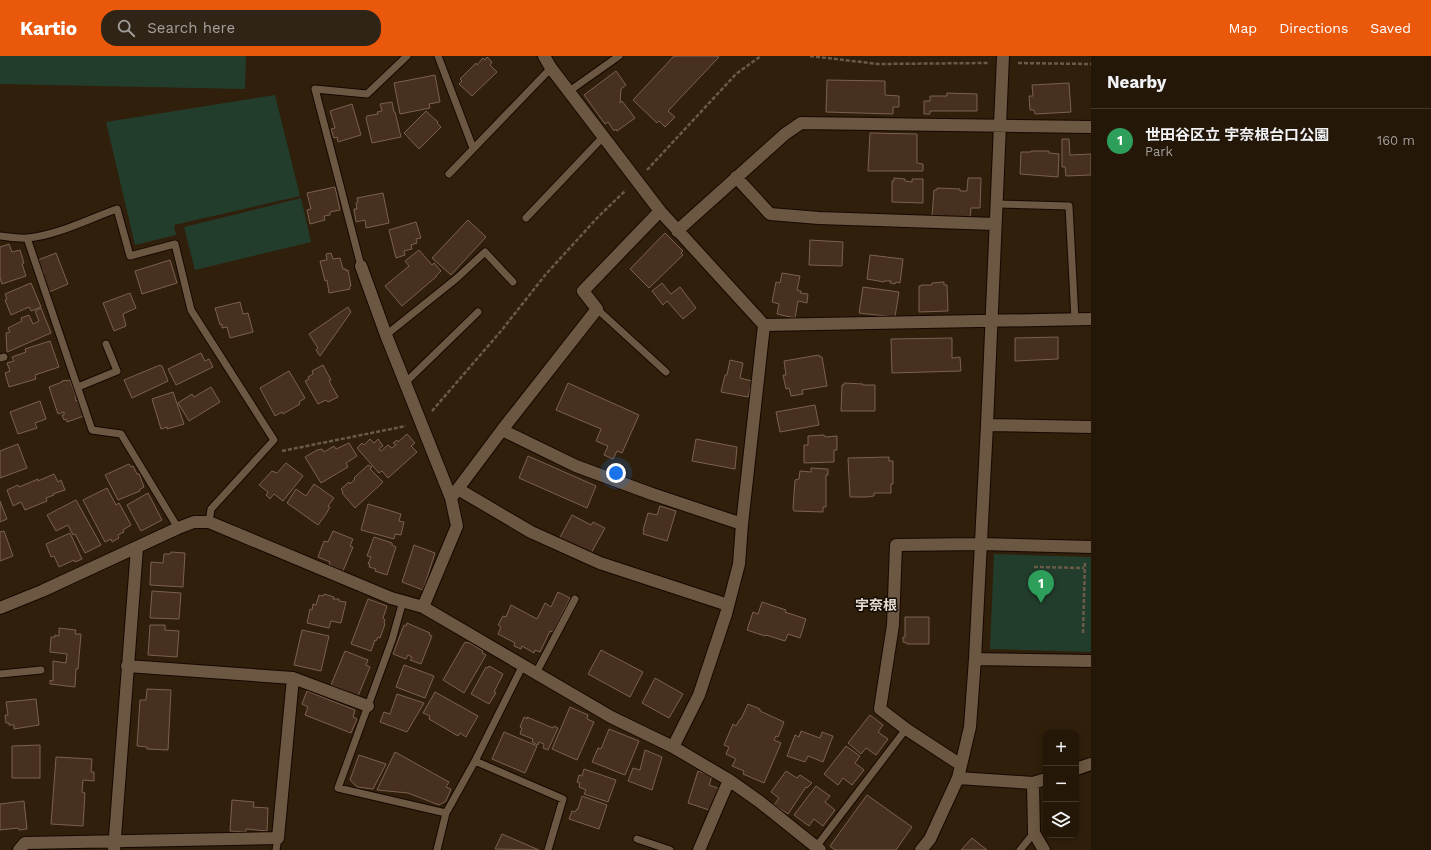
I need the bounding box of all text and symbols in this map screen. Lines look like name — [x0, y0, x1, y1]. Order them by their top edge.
search box — [101, 10, 381, 46]
text: Kartio — [20, 17, 77, 40]
icon: search — [115, 17, 137, 39]
text: Search here — [147, 19, 235, 37]
text: Map — [1229, 20, 1257, 36]
text: Directions — [1279, 20, 1348, 36]
text: Saved — [1370, 20, 1411, 36]
text: Nearby — [1107, 72, 1166, 92]
text: 世田谷区立 宇奈根台口公園 — [1145, 126, 1329, 144]
text: 1 — [1117, 133, 1123, 148]
text: 160 m — [1377, 133, 1415, 148]
text: Park — [1145, 144, 1173, 159]
your location — [606, 463, 626, 483]
pin: 1 — [1028, 570, 1054, 603]
district label: 宇奈根 — [855, 597, 897, 613]
map controls — [1043, 730, 1079, 838]
button: + — [1043, 730, 1079, 766]
button: − — [1043, 766, 1079, 802]
button: layers — [1043, 802, 1079, 838]

